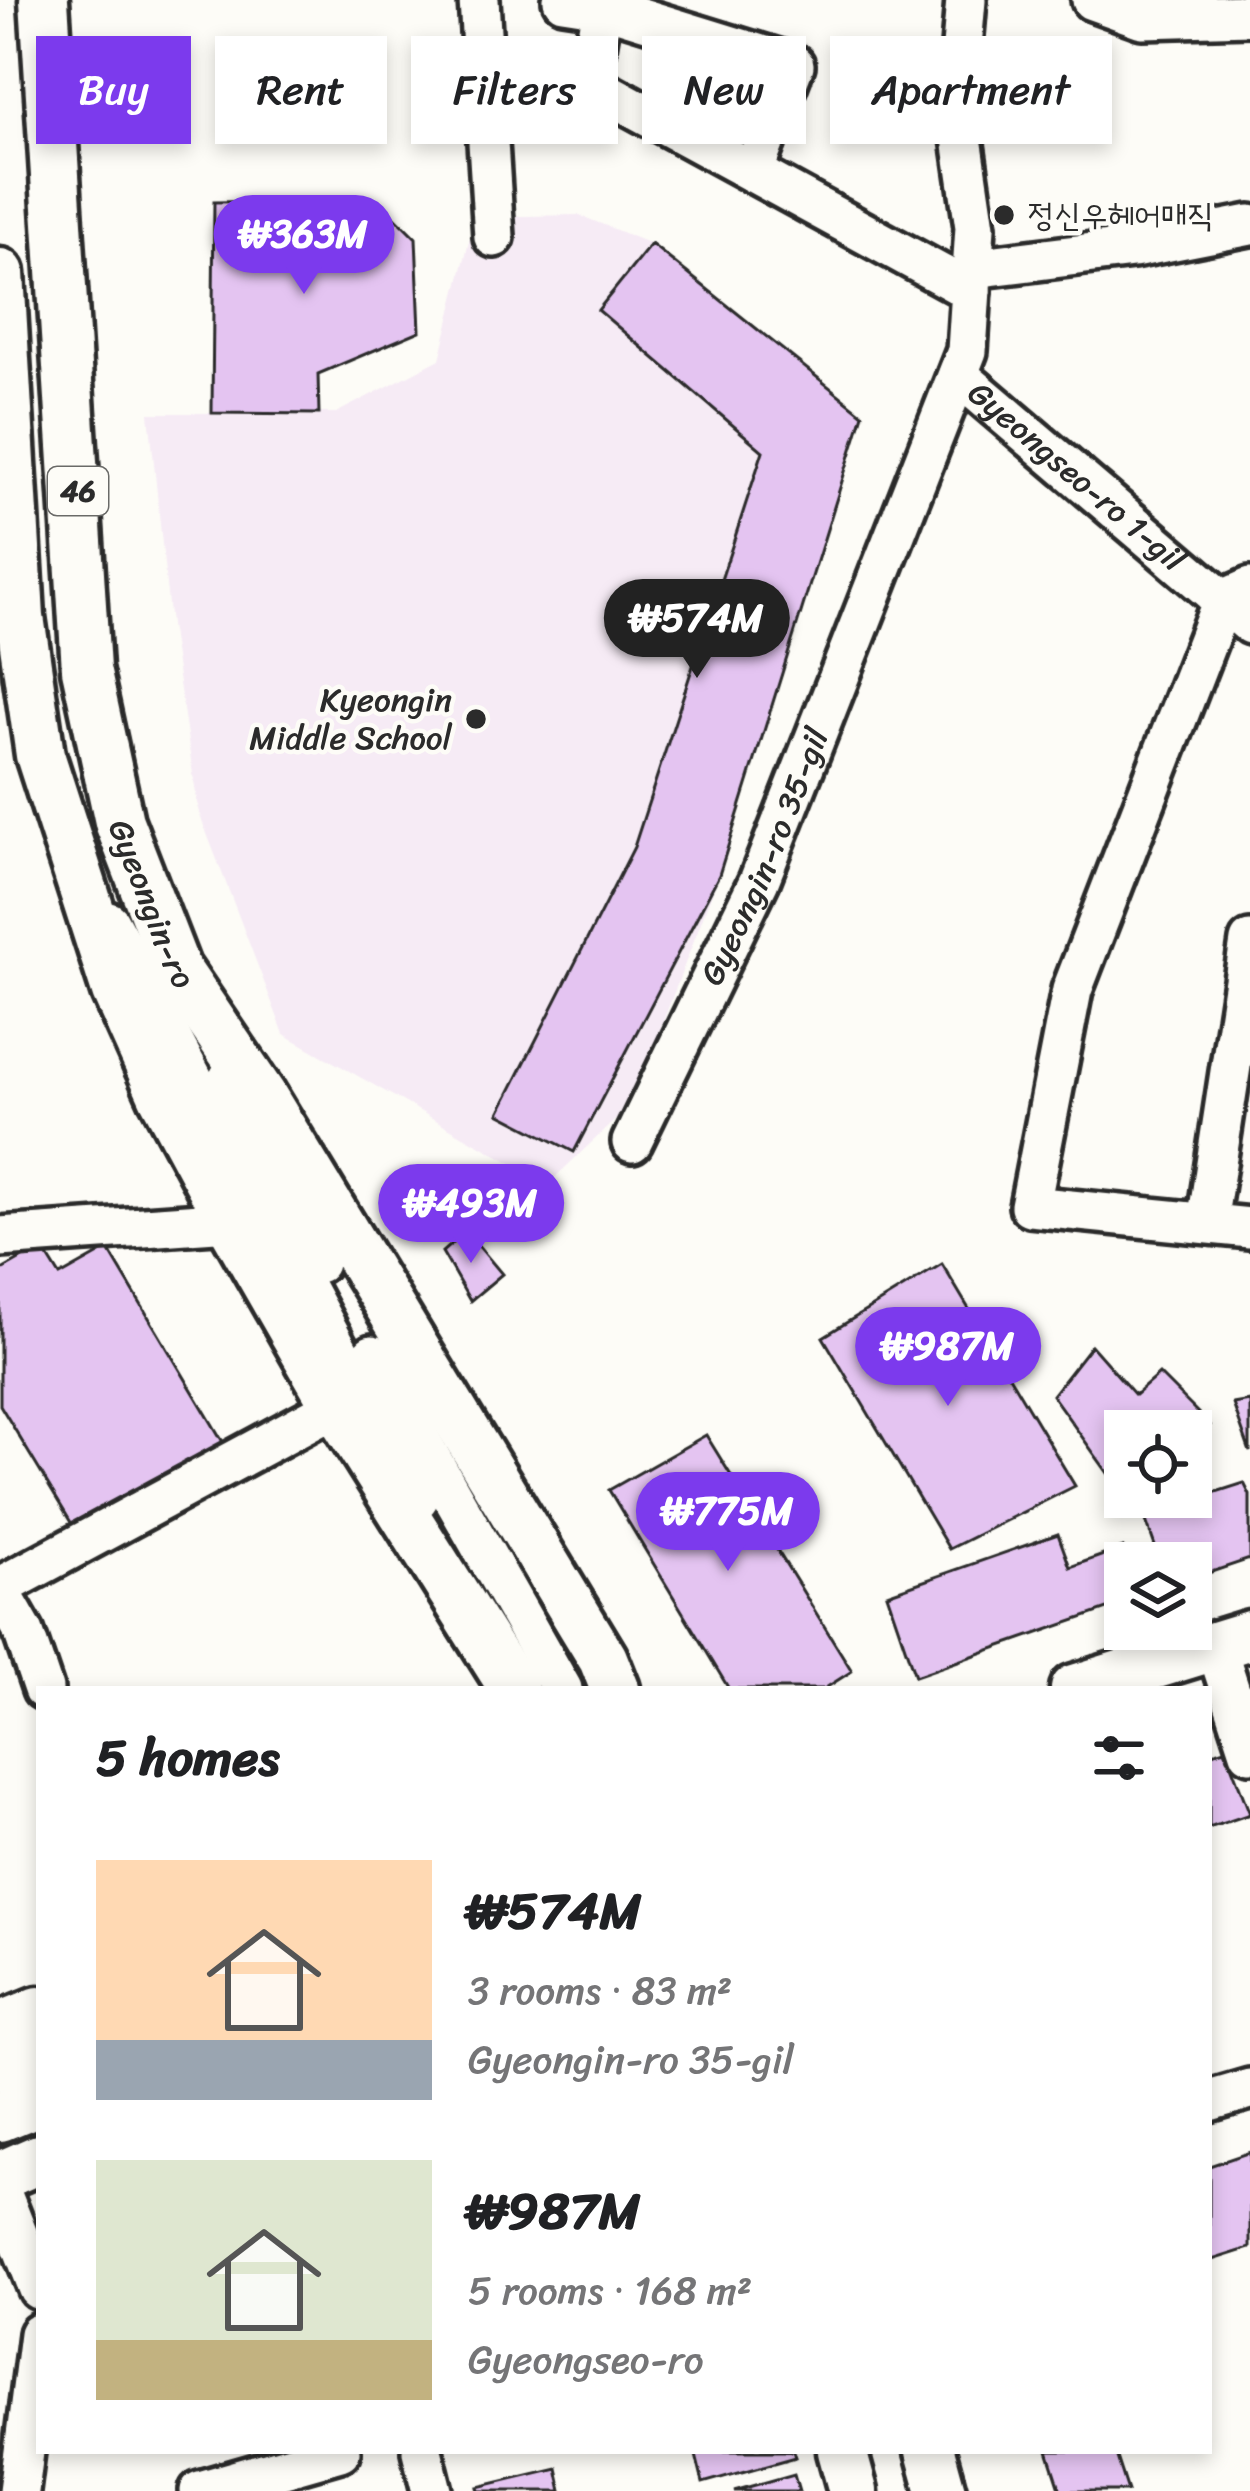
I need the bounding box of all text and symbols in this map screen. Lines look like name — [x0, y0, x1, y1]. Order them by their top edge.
chip: Buy — [36, 36, 191, 144]
chip: Rent — [215, 36, 387, 144]
chip: Filters — [411, 36, 618, 144]
chip: New — [642, 36, 806, 144]
chip: Apartment — [830, 36, 1112, 144]
place label: 정신우헤어매직 — [1028, 186, 1214, 244]
pin: ₩363M — [220, 195, 388, 297]
text: ₩363M — [241, 199, 367, 268]
marker: 정신우헤어매직 — [991, 202, 1017, 228]
street label: Gyeongseo-ro 1-gil — [954, 366, 1200, 587]
road number: 46 — [48, 467, 108, 515]
pin: ₩574M — [613, 579, 781, 681]
text: ₩574M — [631, 583, 763, 652]
place label: Kyeongin Middle School — [249, 671, 453, 767]
marker: Kyeongin Middle School — [463, 706, 489, 732]
street label: Gyeongin-ro 35-gil — [683, 718, 846, 995]
street label: Gyeongin-ro — [92, 811, 211, 1002]
pin: ₩493M — [387, 1164, 555, 1266]
text: ₩493M — [405, 1168, 537, 1237]
pin: ₩987M — [864, 1307, 1032, 1409]
text: ₩987M — [882, 1311, 1014, 1380]
map controls — [1104, 1410, 1212, 1650]
button: locate — [1104, 1410, 1212, 1518]
pin: ₩775M — [644, 1472, 812, 1574]
text: ₩775M — [663, 1476, 793, 1545]
button: layers — [1104, 1542, 1212, 1650]
text: 5 homes — [96, 1713, 279, 1803]
icon: filters — [1086, 1725, 1152, 1791]
text: ₩574M — [468, 1866, 641, 1956]
icon: home — [192, 1908, 336, 2052]
text: 3 rooms · 83 m² — [468, 1956, 732, 2025]
text: Gyeongin-ro 35-gil — [468, 2025, 794, 2094]
text: ₩987M — [468, 2166, 640, 2256]
icon: home — [192, 2208, 336, 2352]
text: 5 rooms · 168 m² — [468, 2256, 752, 2325]
text: Gyeongseo-ro — [468, 2325, 704, 2394]

